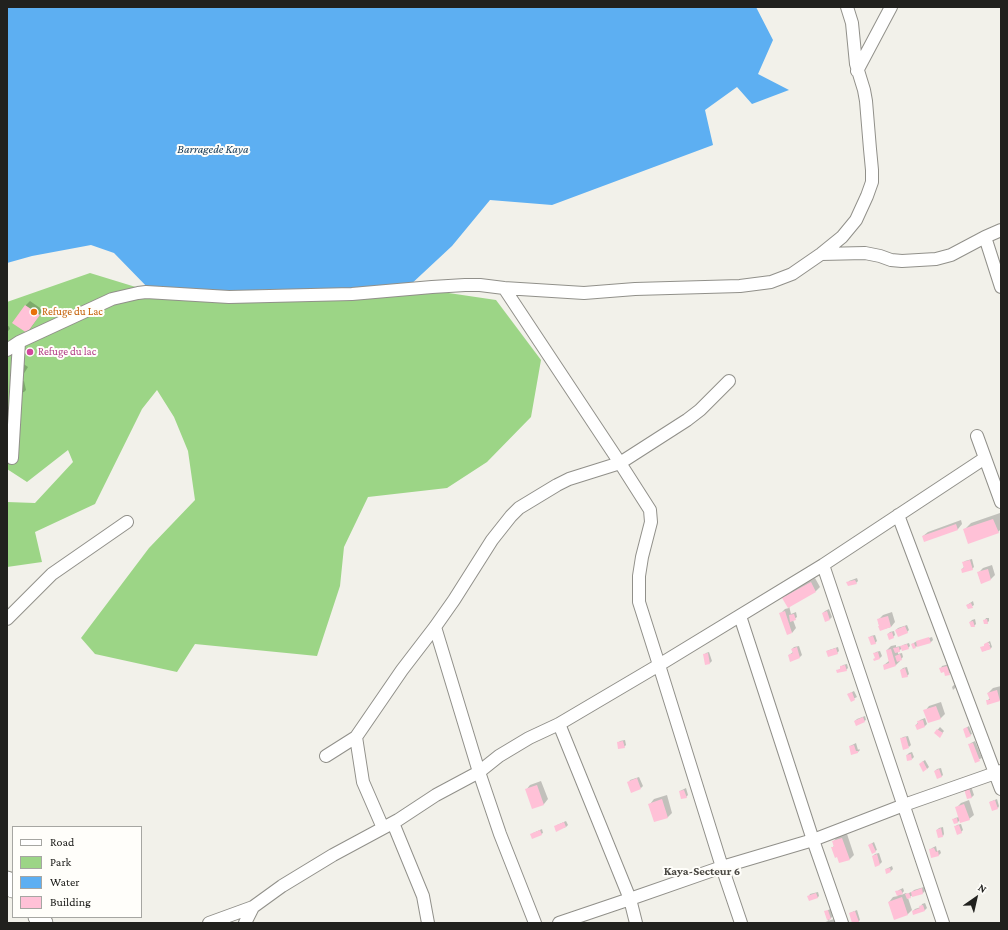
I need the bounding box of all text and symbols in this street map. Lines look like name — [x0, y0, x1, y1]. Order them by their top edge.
water label: Barragede Kaya — [177, 142, 249, 156]
place label: Refuge du Lac — [42, 305, 103, 319]
marker: Refuge du Lac — [29, 307, 39, 317]
place label: Refuge du lac — [38, 345, 96, 359]
marker: Refuge du lac — [25, 347, 35, 357]
legend — [12, 826, 142, 918]
text: Road — [50, 835, 74, 849]
text: Park — [50, 855, 71, 869]
district label: Kaya-Secteur 6 — [664, 864, 740, 878]
text: Water — [50, 875, 79, 889]
north arrow — [956, 878, 996, 918]
text: N — [976, 881, 989, 895]
text: Building — [50, 895, 91, 909]

